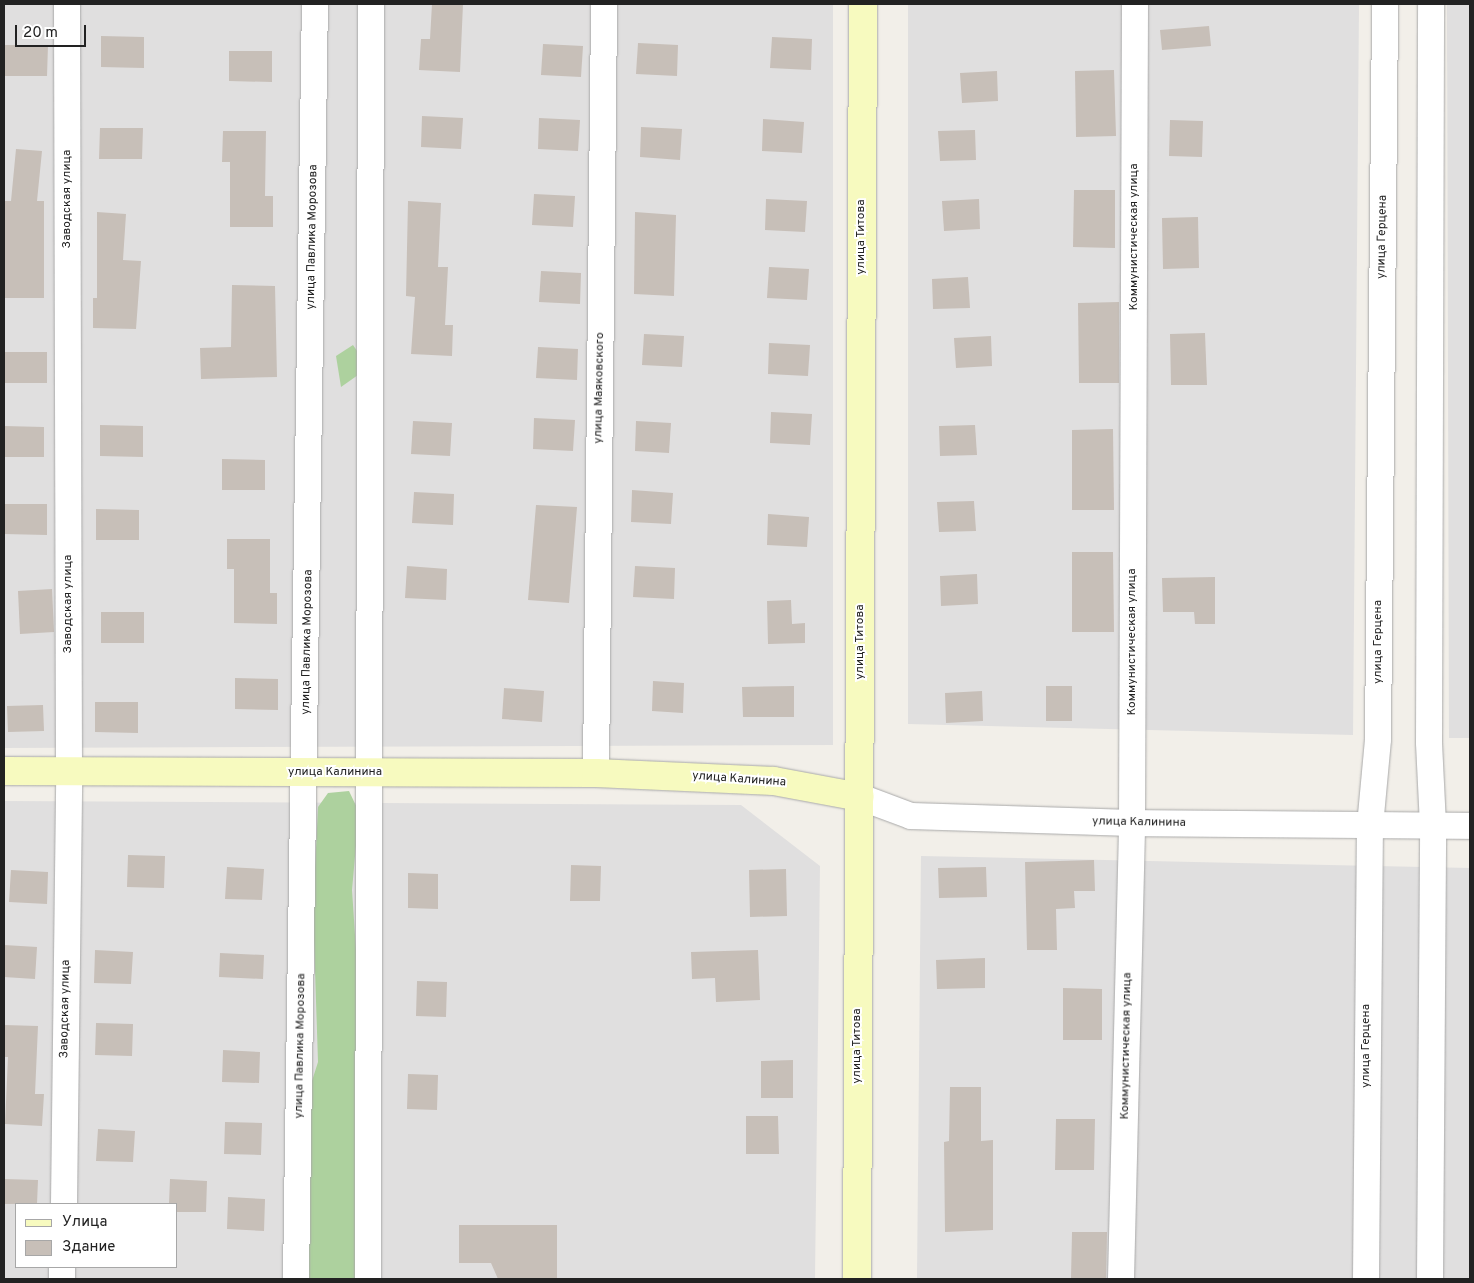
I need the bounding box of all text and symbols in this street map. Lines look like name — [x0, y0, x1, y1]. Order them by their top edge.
scale bar — [18, 15, 89, 47]
text: 20 m — [23, 24, 58, 43]
street label: Заводская улица — [61, 150, 75, 248]
street label: улица Павлика Морозова — [305, 164, 321, 310]
street label: Коммунистическая улица — [1128, 164, 1142, 310]
street label: улица Герцена — [1375, 195, 1391, 279]
street label: улица Титова — [855, 199, 869, 275]
street label: улица Маяковского — [592, 332, 608, 444]
street label: Заводская улица — [62, 555, 76, 653]
street label: улица Павлика Морозова — [300, 569, 316, 715]
street label: Коммунистическая улица — [1126, 569, 1140, 715]
street label: улица Герцена — [1372, 600, 1386, 684]
street label: улица Титова — [854, 604, 868, 680]
street label: улица Калинина — [288, 766, 382, 780]
street label: улица Калинина — [692, 770, 786, 790]
street label: улица Калинина — [1092, 815, 1186, 831]
street label: Заводская улица — [58, 959, 74, 1059]
street label: Коммунистическая улица — [1119, 972, 1135, 1120]
street label: улица Павлика Морозова — [293, 973, 309, 1119]
street label: улица Герцена — [1360, 1004, 1374, 1088]
street label: улица Титова — [851, 1008, 865, 1084]
legend — [15, 1203, 178, 1268]
text: Улица — [62, 1213, 107, 1232]
text: Здание — [62, 1238, 115, 1257]

